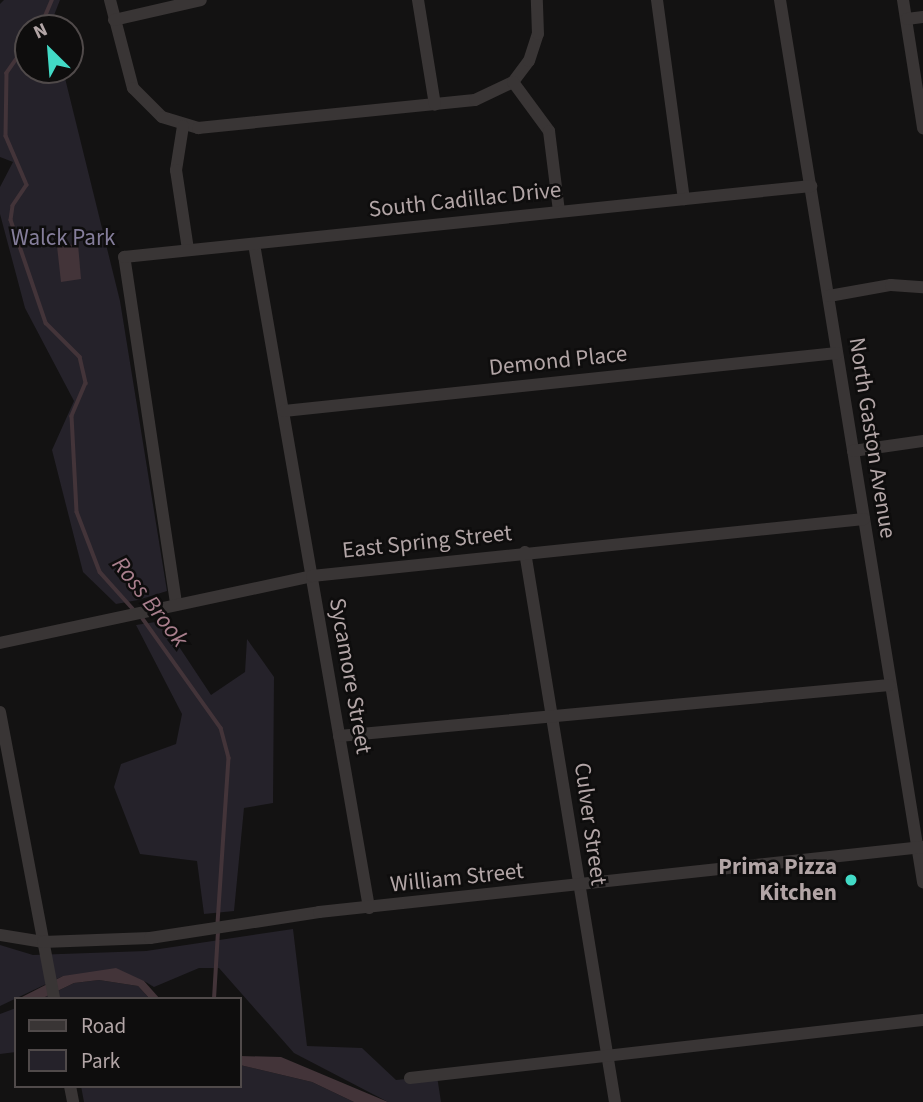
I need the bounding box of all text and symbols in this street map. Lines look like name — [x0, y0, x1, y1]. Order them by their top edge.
north arrow — [14, 14, 84, 84]
text: N — [29, 16, 52, 46]
street label: South Cadillac Drive — [367, 176, 563, 224]
park label: Walck Park — [11, 224, 115, 252]
street label: North Gaston Avenue — [842, 336, 902, 540]
street label: Demond Place — [487, 340, 629, 382]
street label: East Spring Street — [341, 519, 513, 565]
water label: Ross Brook — [106, 551, 194, 653]
street label: Sycamore Street — [323, 596, 377, 756]
street label: Culver Street — [568, 761, 612, 887]
place label: Prima Pizza Kitchen — [718, 853, 837, 907]
street label: William Street — [389, 857, 525, 899]
marker: Prima Pizza Kitchen — [843, 872, 859, 888]
legend — [14, 997, 242, 1088]
text: Road — [81, 1011, 126, 1041]
text: Park — [81, 1046, 120, 1076]

